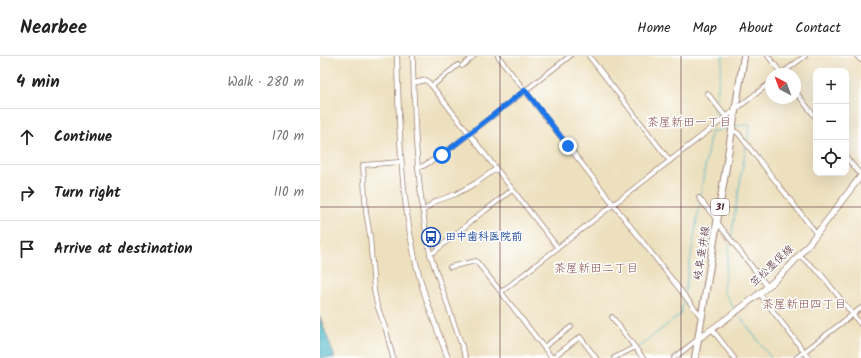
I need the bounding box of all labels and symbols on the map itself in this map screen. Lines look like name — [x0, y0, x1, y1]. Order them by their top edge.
north arrow — [765, 68, 801, 104]
district label: 茶屋新田一丁目 — [647, 113, 731, 132]
route end — [559, 137, 577, 155]
route start — [433, 146, 451, 164]
road number: 31 — [711, 199, 729, 215]
street label: 岐阜垂井線 — [689, 224, 715, 282]
bus stop icon: 田中歯科医院前 — [420, 226, 442, 248]
place label: 田中歯科医院前 — [445, 228, 522, 246]
street label: 笠松墨俣線 — [746, 241, 798, 291]
district label: 茶屋新田二丁目 — [554, 259, 638, 278]
district label: 茶屋新田四丁目 — [762, 295, 846, 314]

